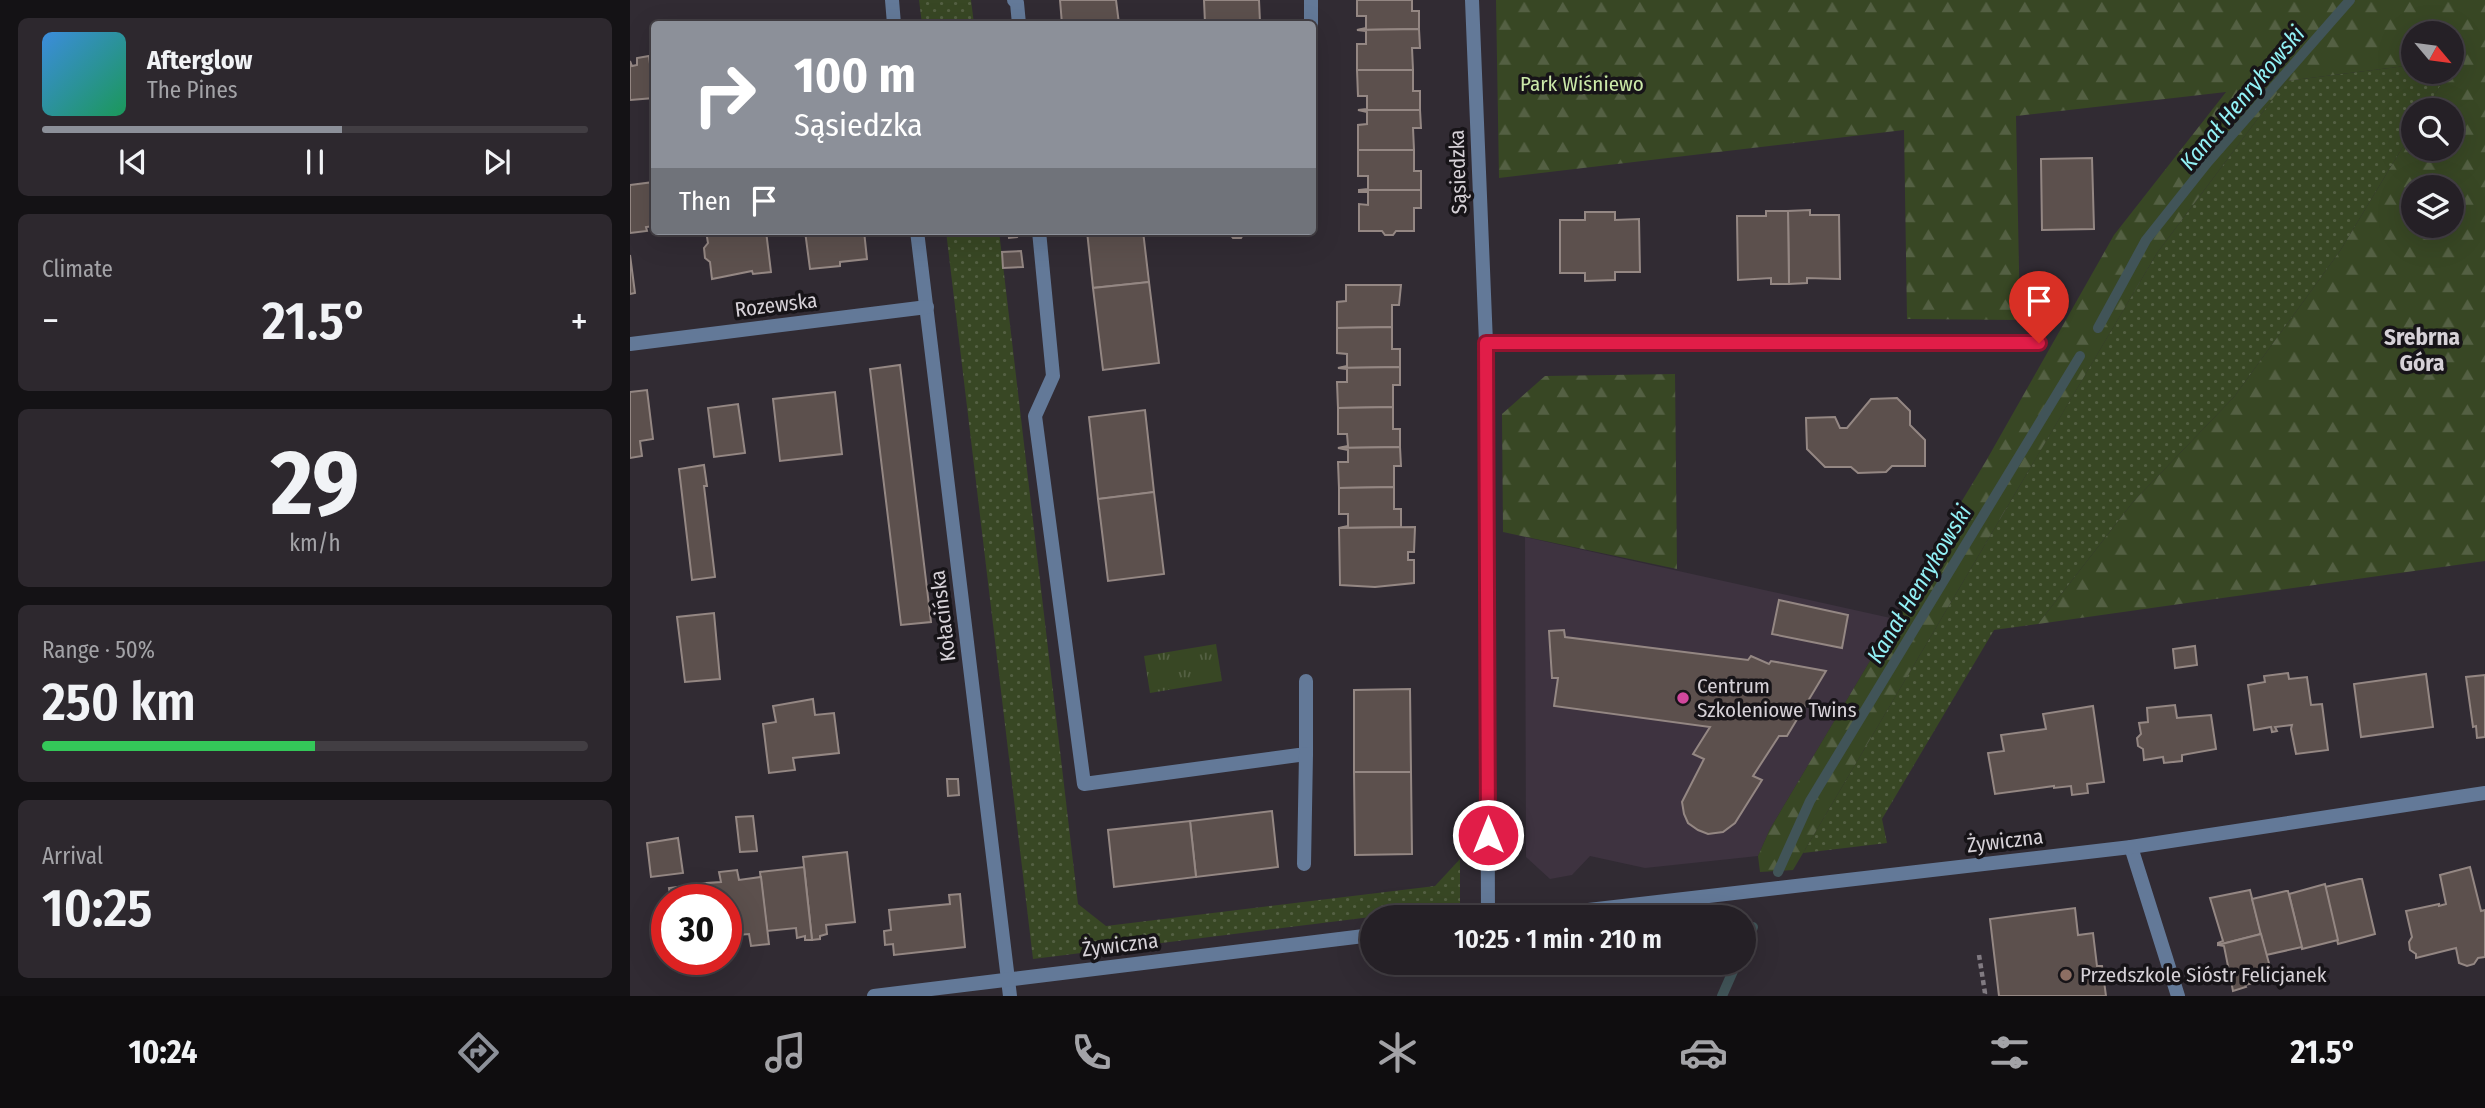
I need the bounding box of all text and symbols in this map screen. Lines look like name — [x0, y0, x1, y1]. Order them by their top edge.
water label: Kanał Henrykowski — [2174, 20, 2311, 176]
north arrow — [2401, 21, 2464, 84]
map controls — [2401, 21, 2464, 238]
text: Afterglow — [147, 45, 252, 76]
text: 100 m — [794, 46, 916, 105]
icon: right — [679, 49, 770, 140]
park label: Park Wiśniewo — [1520, 71, 1644, 97]
text: The Pines — [147, 76, 238, 104]
button: search — [2401, 98, 2464, 161]
text: Sąsiedzka — [794, 106, 923, 144]
street label: Sąsiedzka — [1444, 129, 1472, 215]
icon: previous — [114, 143, 152, 181]
icon: pause — [296, 143, 334, 181]
icon: next — [478, 143, 516, 181]
button: layers — [2401, 175, 2464, 238]
icon: arrive — [745, 182, 783, 220]
text: Then — [679, 186, 731, 217]
text: Climate — [42, 255, 113, 283]
pin — [2009, 271, 2069, 343]
icon: arrive — [2020, 282, 2058, 320]
street label: Rozewska — [733, 287, 819, 323]
text: 21.5° — [262, 290, 368, 353]
text: − — [42, 298, 59, 344]
text: + — [571, 298, 588, 344]
district label: Srebrna Góra — [2384, 323, 2460, 377]
text: 29 — [271, 429, 359, 538]
water label: Kanał Henrykowski — [1861, 500, 1977, 668]
text: km/h — [289, 529, 341, 557]
street label: Kołacińska — [924, 569, 962, 663]
text: Range · 50% — [42, 636, 155, 664]
text: 250 km — [42, 671, 196, 734]
place label: Centrum Szkoleniowe Twins — [1697, 673, 1857, 723]
marker: Centrum Szkoleniowe Twins — [1675, 690, 1691, 706]
position arrow — [1451, 798, 1525, 872]
street label: Żywiczna — [1965, 823, 2045, 859]
text: Arrival — [42, 842, 103, 870]
text: 10:25 — [42, 877, 152, 940]
speed limit sign: 30 — [651, 884, 742, 975]
text: 10:25 · 1 min · 210 m — [1454, 924, 1662, 955]
street label: Żywiczna — [1080, 927, 1160, 963]
place label: Przedszkole Sióstr Felicjanek — [2080, 962, 2327, 988]
marker: Przedszkole Sióstr Felicjanek — [2058, 967, 2074, 983]
icon: directions — [454, 1028, 503, 1077]
icon: music — [761, 1028, 810, 1077]
icon: phone — [1067, 1028, 1116, 1077]
icon: climate — [1373, 1028, 1422, 1077]
icon: car — [1679, 1028, 1728, 1077]
icon: filters — [1985, 1028, 2034, 1077]
text: 10:24 — [129, 1033, 197, 1071]
text: 21.5° — [2291, 1033, 2356, 1071]

